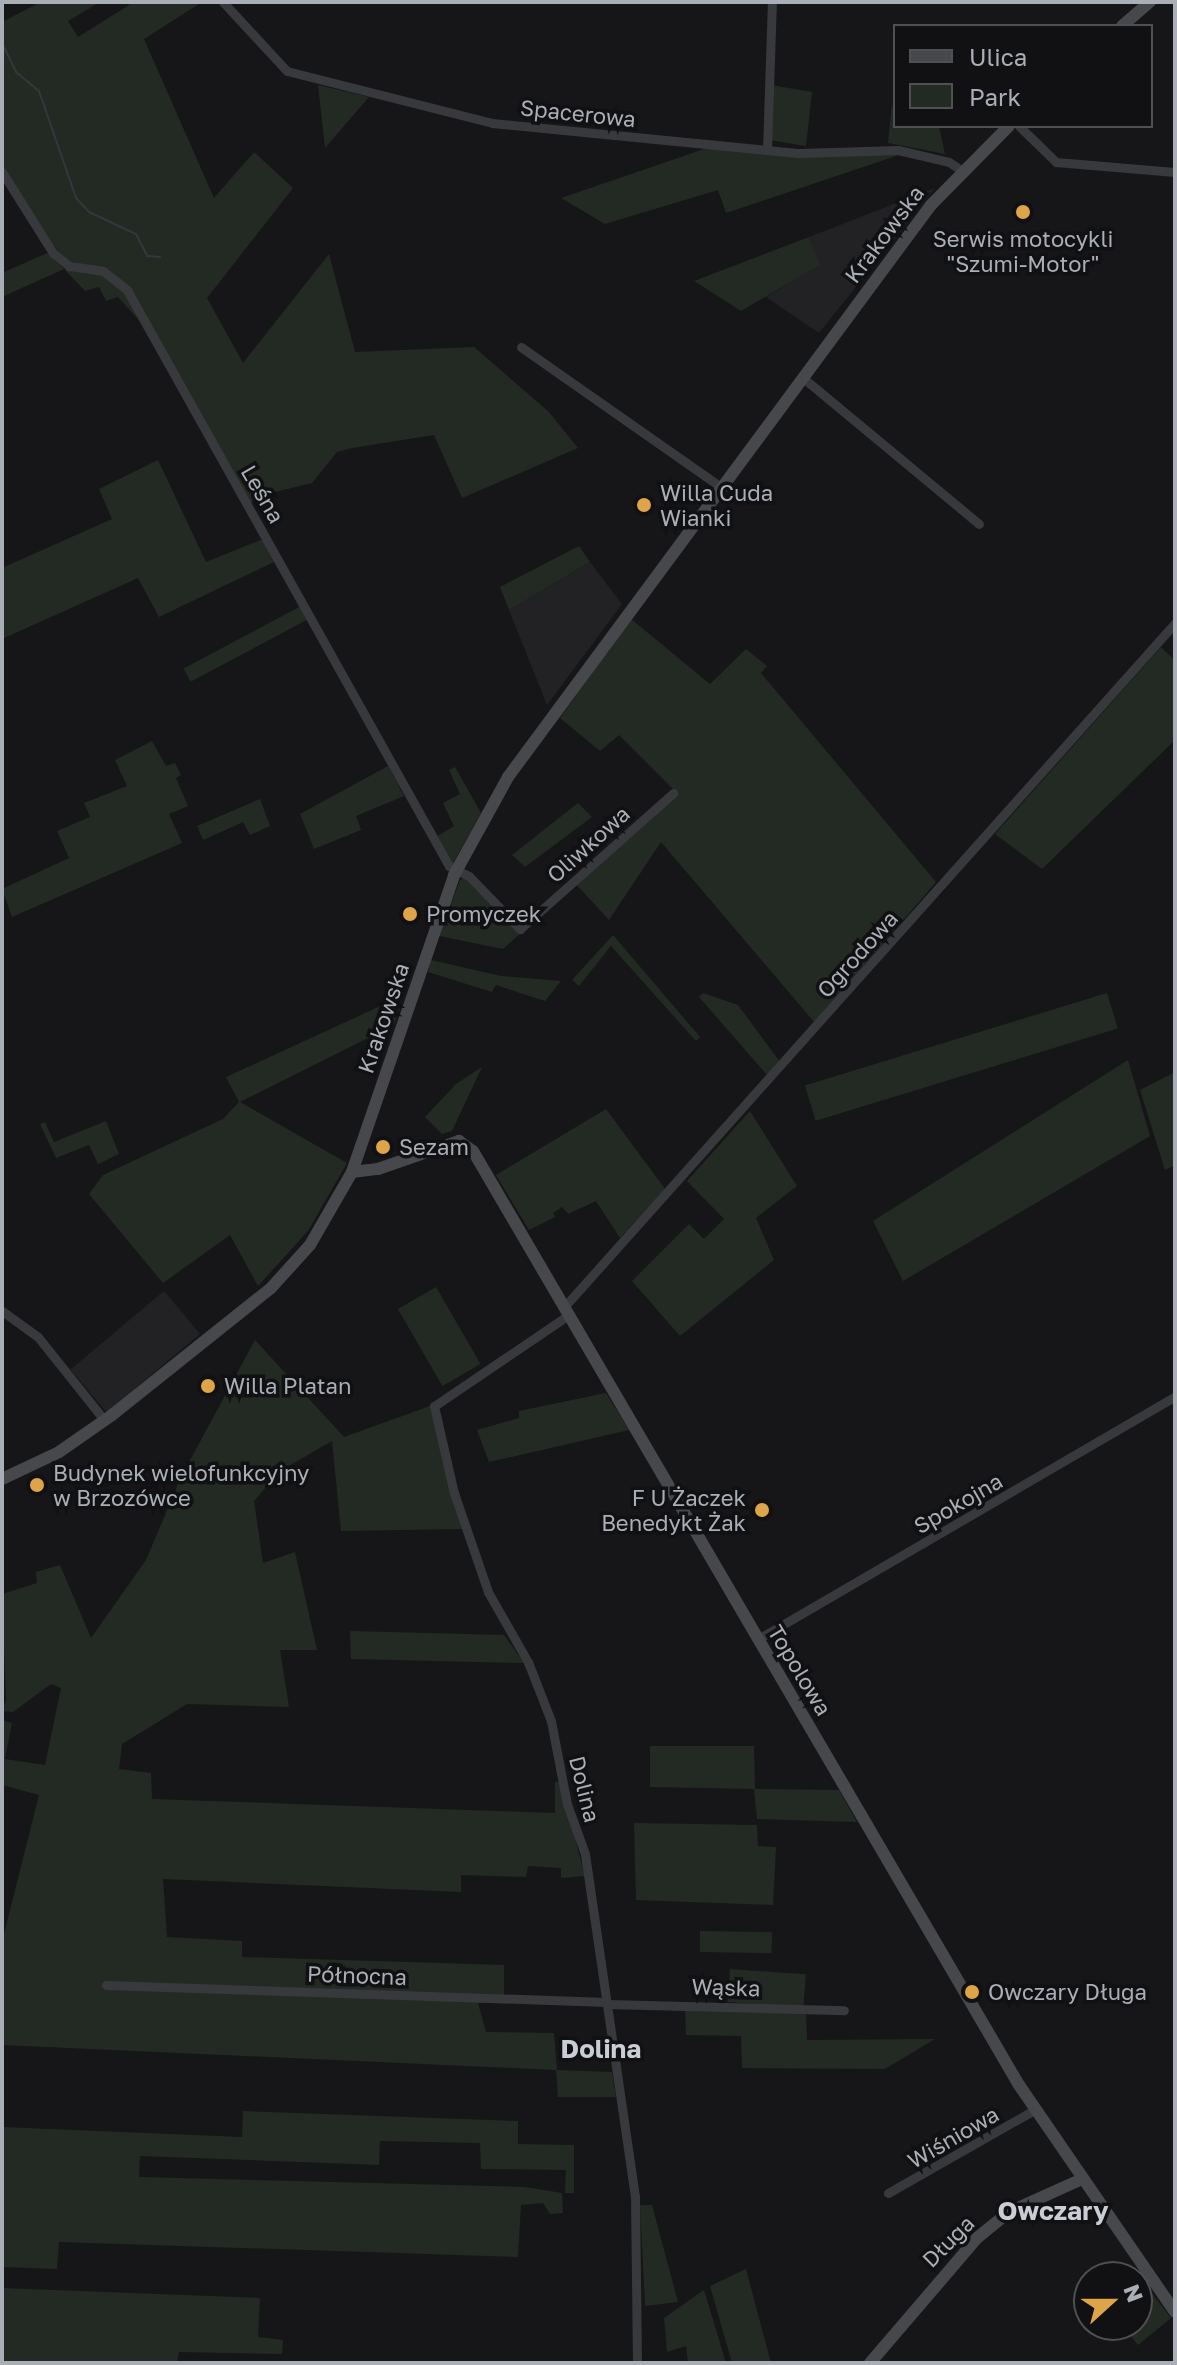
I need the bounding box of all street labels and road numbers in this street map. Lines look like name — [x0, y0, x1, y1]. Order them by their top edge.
street label: Spacerowa — [519, 94, 637, 132]
street label: Krakowska — [839, 180, 929, 288]
street label: Leśna — [236, 460, 290, 528]
street label: Oliwkowa — [541, 800, 635, 888]
street label: Ogrodowa — [811, 905, 903, 1003]
street label: Krakowska — [352, 959, 414, 1077]
street label: Spokojna — [909, 1467, 1007, 1539]
street label: Topolowa — [763, 1620, 837, 1720]
street label: Dolina — [564, 1753, 606, 1825]
street label: Północna — [307, 1960, 407, 1990]
street label: Wąska — [691, 1973, 761, 2001]
street label: Wiśniowa — [903, 2100, 1003, 2174]
street label: Długa — [917, 2210, 979, 2272]

